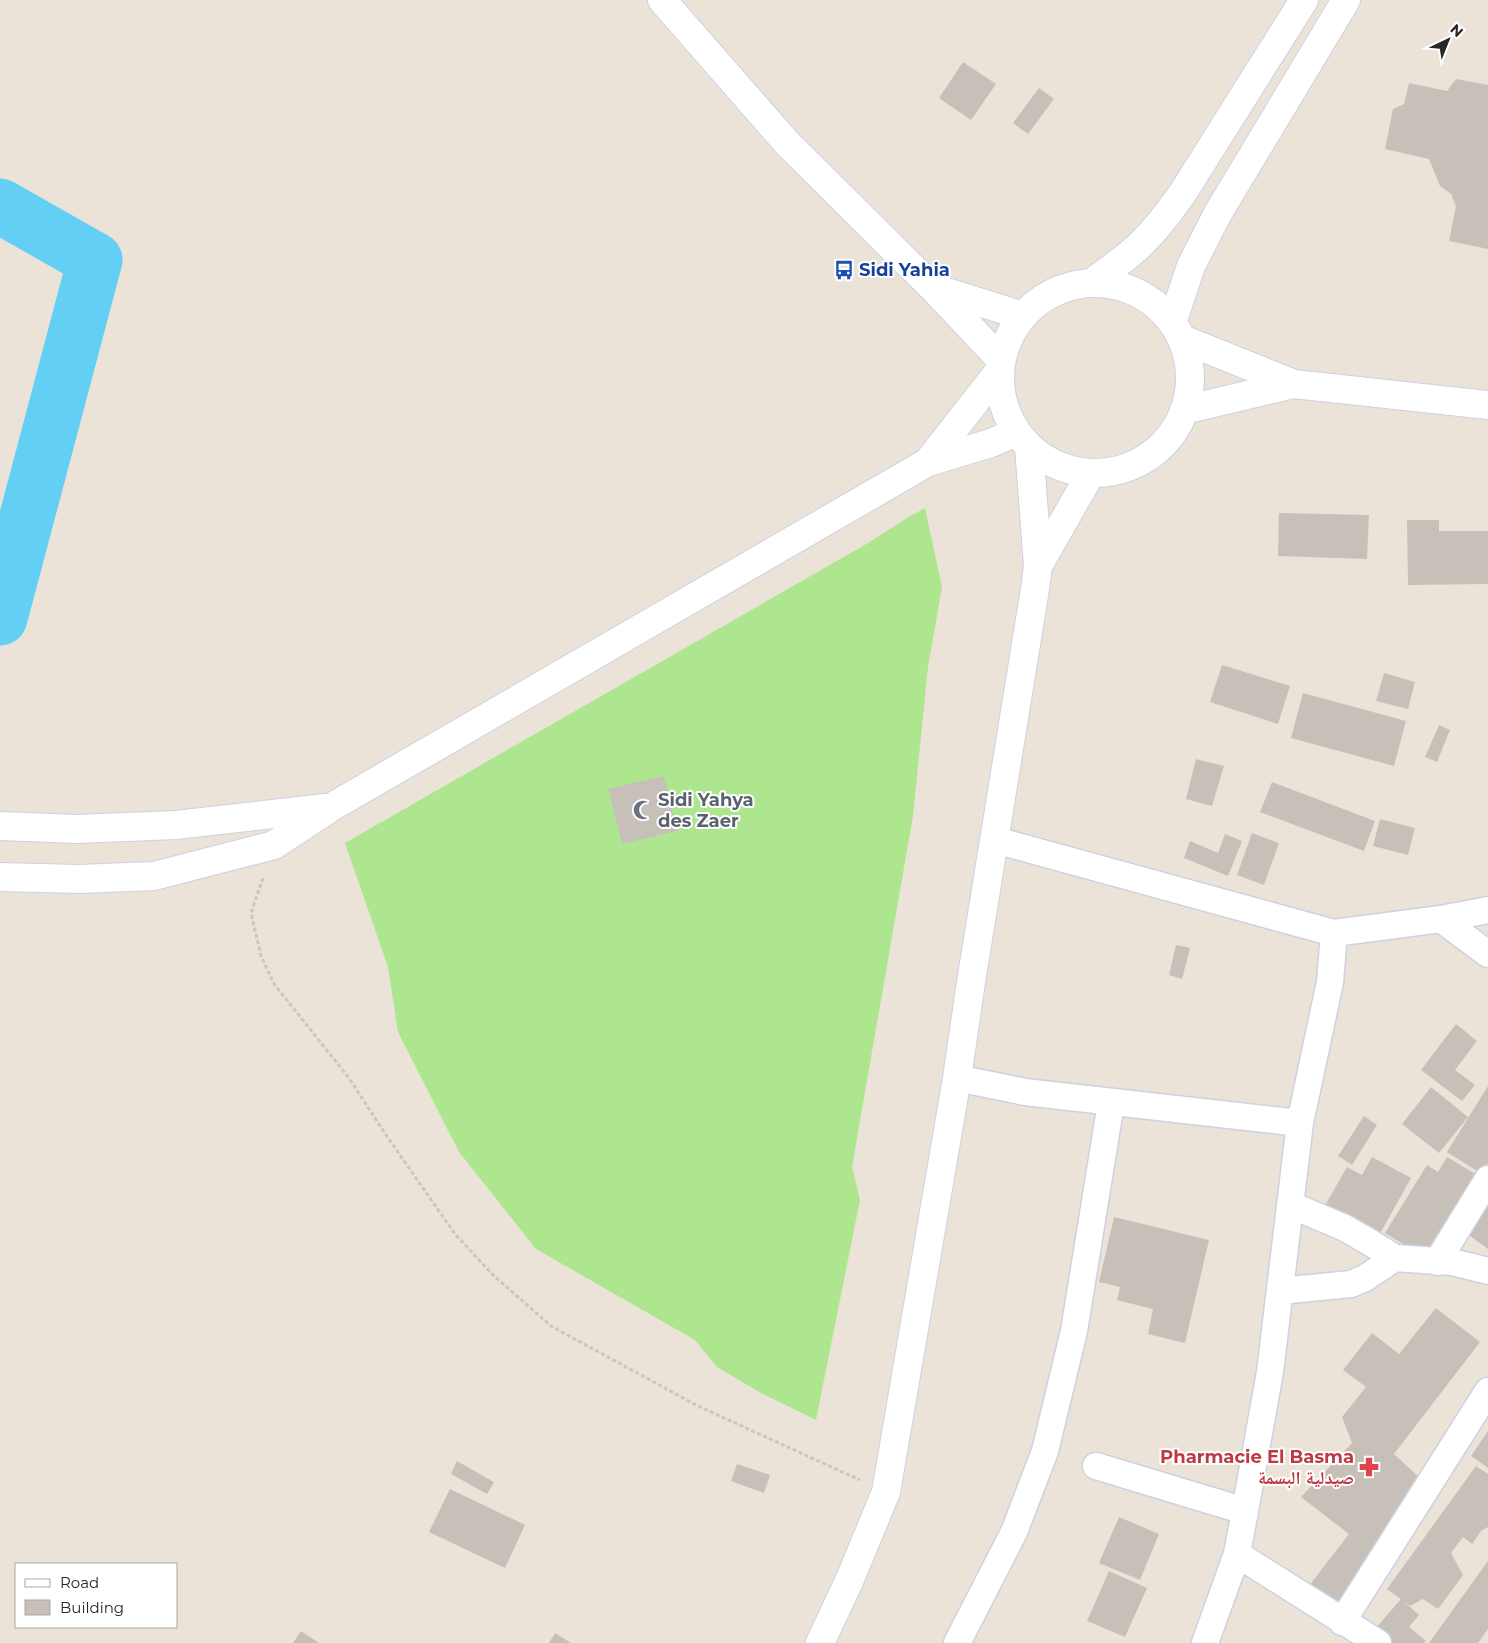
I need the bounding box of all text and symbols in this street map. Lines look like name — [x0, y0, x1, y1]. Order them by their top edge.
north arrow — [1423, 15, 1473, 65]
text: N — [1447, 20, 1467, 41]
bus stop icon: Sidi Yahia — [833, 259, 855, 281]
place label: Sidi Yahia — [859, 259, 950, 281]
place label: Sidi Yahya des Zaer — [658, 789, 754, 832]
mosque icon: Sidi Yahya des Zaer — [632, 799, 654, 821]
place label: Pharmacie El Basma صيدلية البسمة — [1160, 1446, 1354, 1489]
pharmacy icon: Pharmacie El Basma صيدلية البسمة — [1358, 1456, 1380, 1478]
legend — [15, 1563, 178, 1628]
text: Road — [60, 1573, 99, 1592]
text: Building — [60, 1598, 124, 1617]

